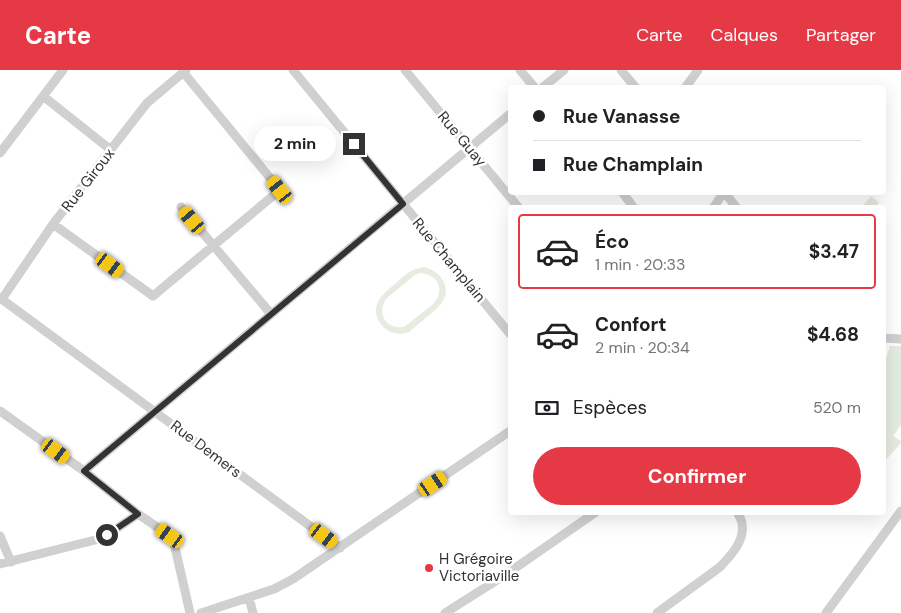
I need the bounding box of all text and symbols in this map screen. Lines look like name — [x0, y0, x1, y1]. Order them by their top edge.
text: Carte — [25, 20, 91, 51]
text: Carte — [636, 23, 683, 47]
text: Calques — [711, 23, 778, 47]
text: Partager — [806, 23, 876, 47]
text: Rue Vanasse — [563, 104, 680, 129]
street label: Rue Guay — [433, 107, 491, 171]
callout: 2 min — [254, 126, 336, 162]
text: 2 min — [274, 133, 316, 154]
route end — [343, 133, 365, 155]
street label: Rue Giroux — [57, 144, 119, 216]
text: Rue Champlain — [563, 152, 703, 177]
car — [264, 174, 295, 206]
car — [176, 204, 207, 236]
street label: Rue Champlain — [408, 214, 490, 306]
icon: car — [535, 229, 580, 274]
text: Éco — [595, 229, 629, 254]
text: $3.47 — [809, 239, 859, 264]
car — [93, 250, 126, 280]
text: 1 min · 20:33 — [595, 254, 685, 275]
icon: car — [535, 312, 580, 357]
text: Confort — [595, 312, 667, 337]
text: $4.68 — [807, 322, 859, 347]
text: 2 min · 20:34 — [595, 337, 690, 358]
icon: cash — [533, 394, 561, 422]
text: Espèces — [573, 395, 647, 420]
text: 520 m — [813, 397, 861, 418]
street label: Rue Demers — [167, 416, 245, 482]
car — [39, 436, 72, 466]
button: Confirmer — [533, 447, 861, 505]
car — [416, 469, 449, 499]
car — [153, 521, 186, 551]
car — [307, 521, 340, 551]
route start — [96, 524, 118, 546]
place label: H Grégoire Victoriaville — [439, 549, 519, 586]
marker: H Grégoire Victoriaville — [423, 562, 435, 574]

